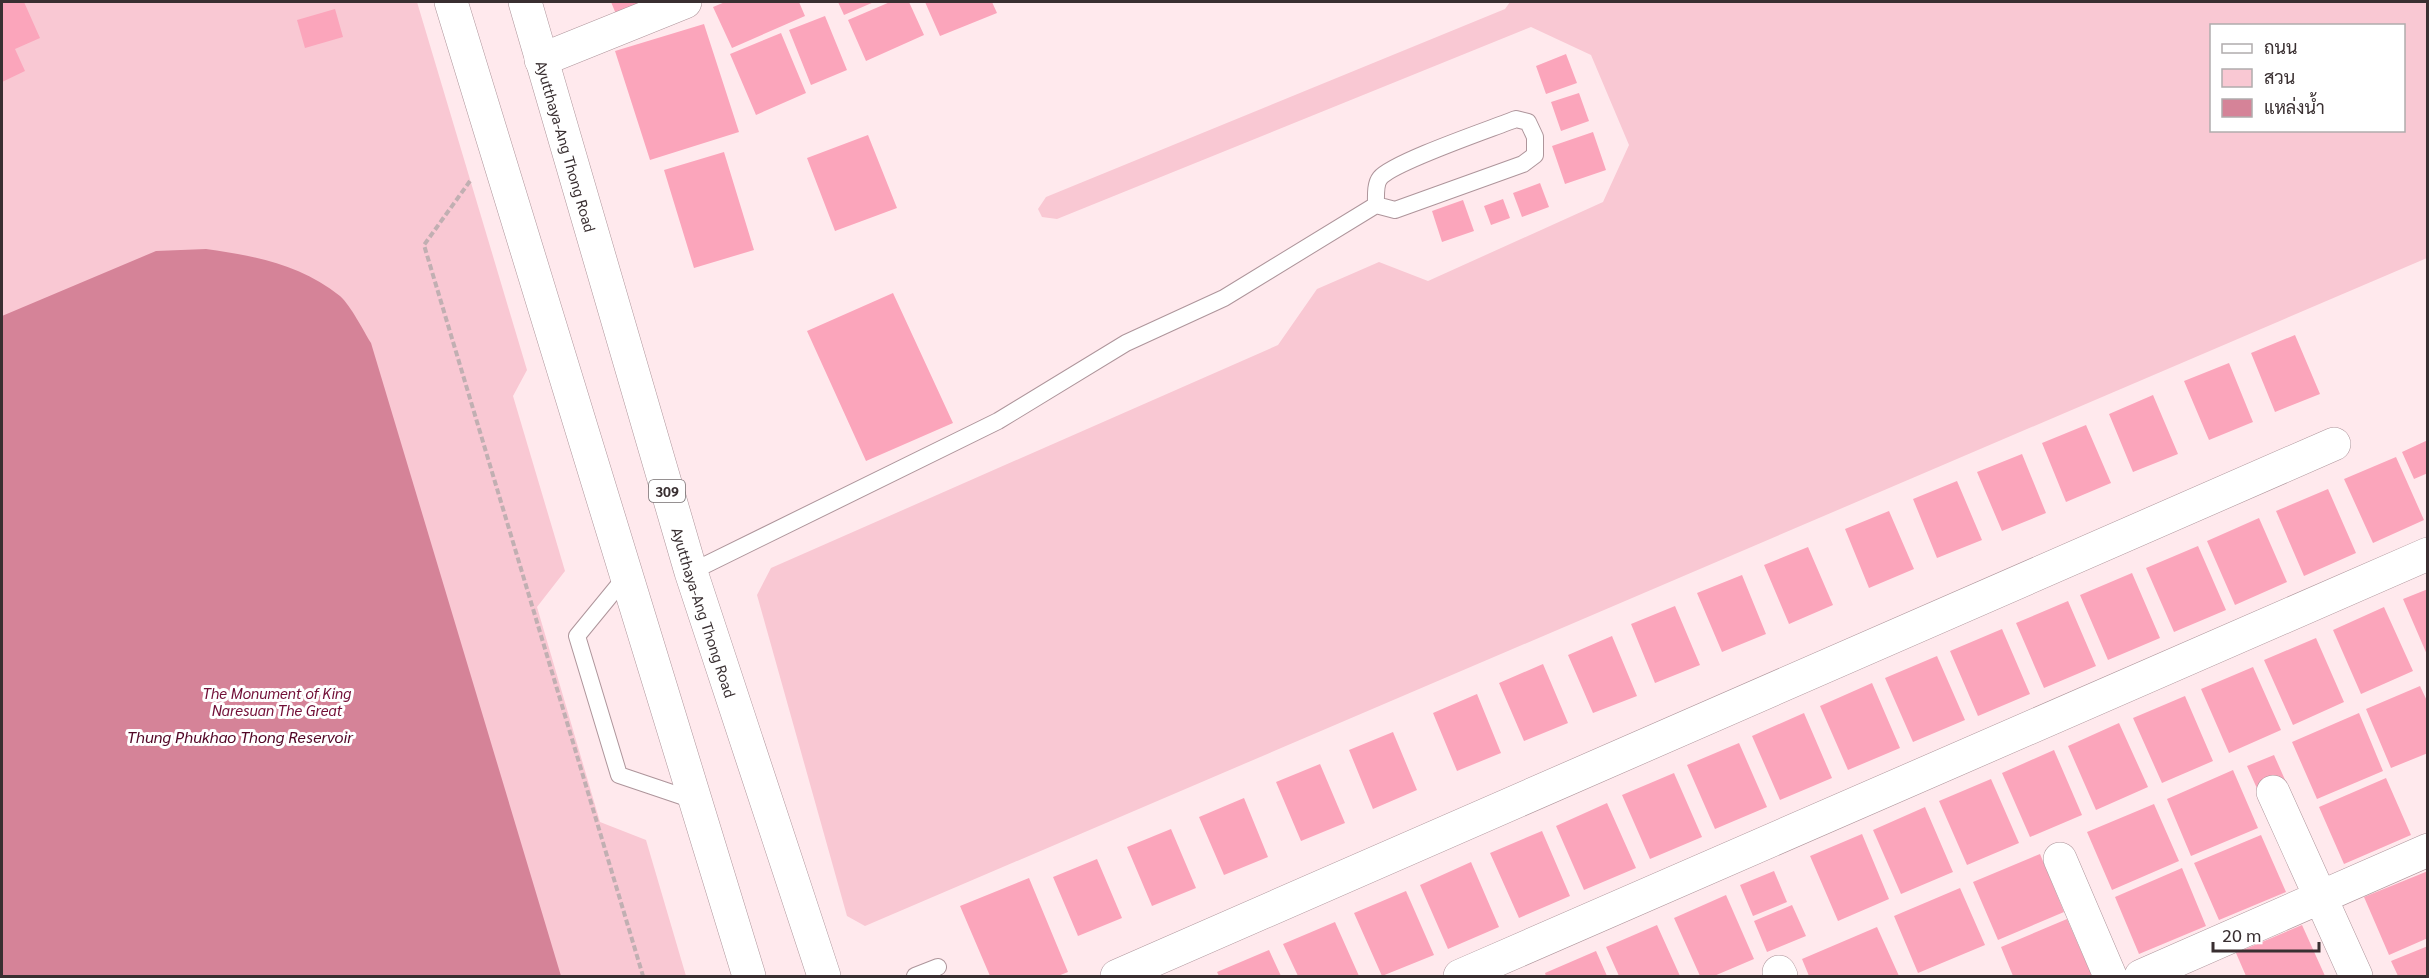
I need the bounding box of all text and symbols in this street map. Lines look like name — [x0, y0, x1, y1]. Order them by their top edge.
legend — [2210, 24, 2405, 132]
text: ถนน — [2264, 35, 2297, 58]
street label: Ayutthaya-Ang Thong Road — [533, 58, 601, 234]
text: สวน — [2264, 65, 2295, 88]
text: แหล่งน้ำ — [2264, 92, 2325, 118]
road number: 309 — [649, 480, 685, 502]
street label: Ayutthaya-Ang Thong Road — [669, 525, 741, 699]
park label: The Monument of King Naresuan The Great — [203, 683, 351, 719]
water label: Thung Phukhao Thong Reservoir — [127, 726, 354, 747]
scale bar — [2213, 915, 2320, 953]
text: 20 m — [2222, 923, 2261, 946]

